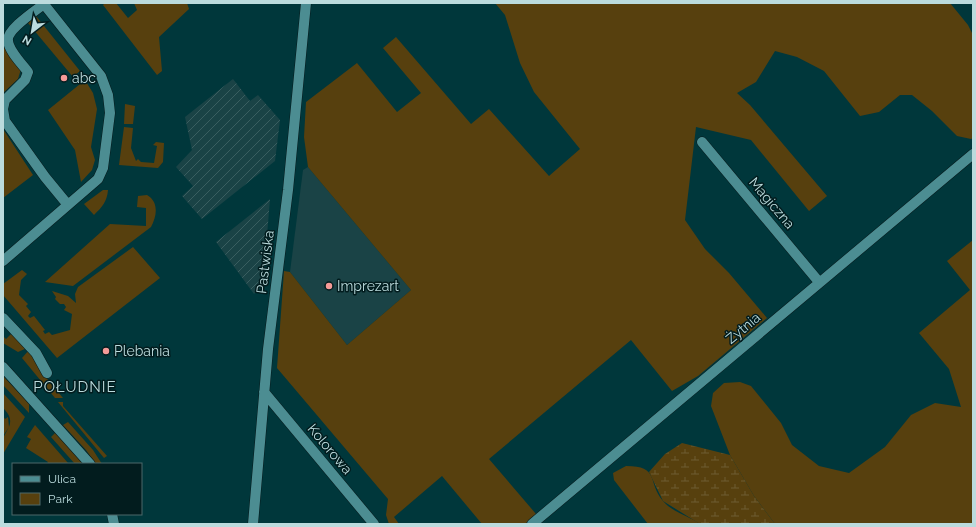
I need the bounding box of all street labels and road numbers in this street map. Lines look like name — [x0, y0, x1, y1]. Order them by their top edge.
street label: Magiczna — [746, 174, 798, 232]
street label: Pastwiska — [253, 229, 277, 295]
street label: Żytnia — [721, 308, 763, 347]
street label: Kolorowa — [304, 421, 356, 477]

